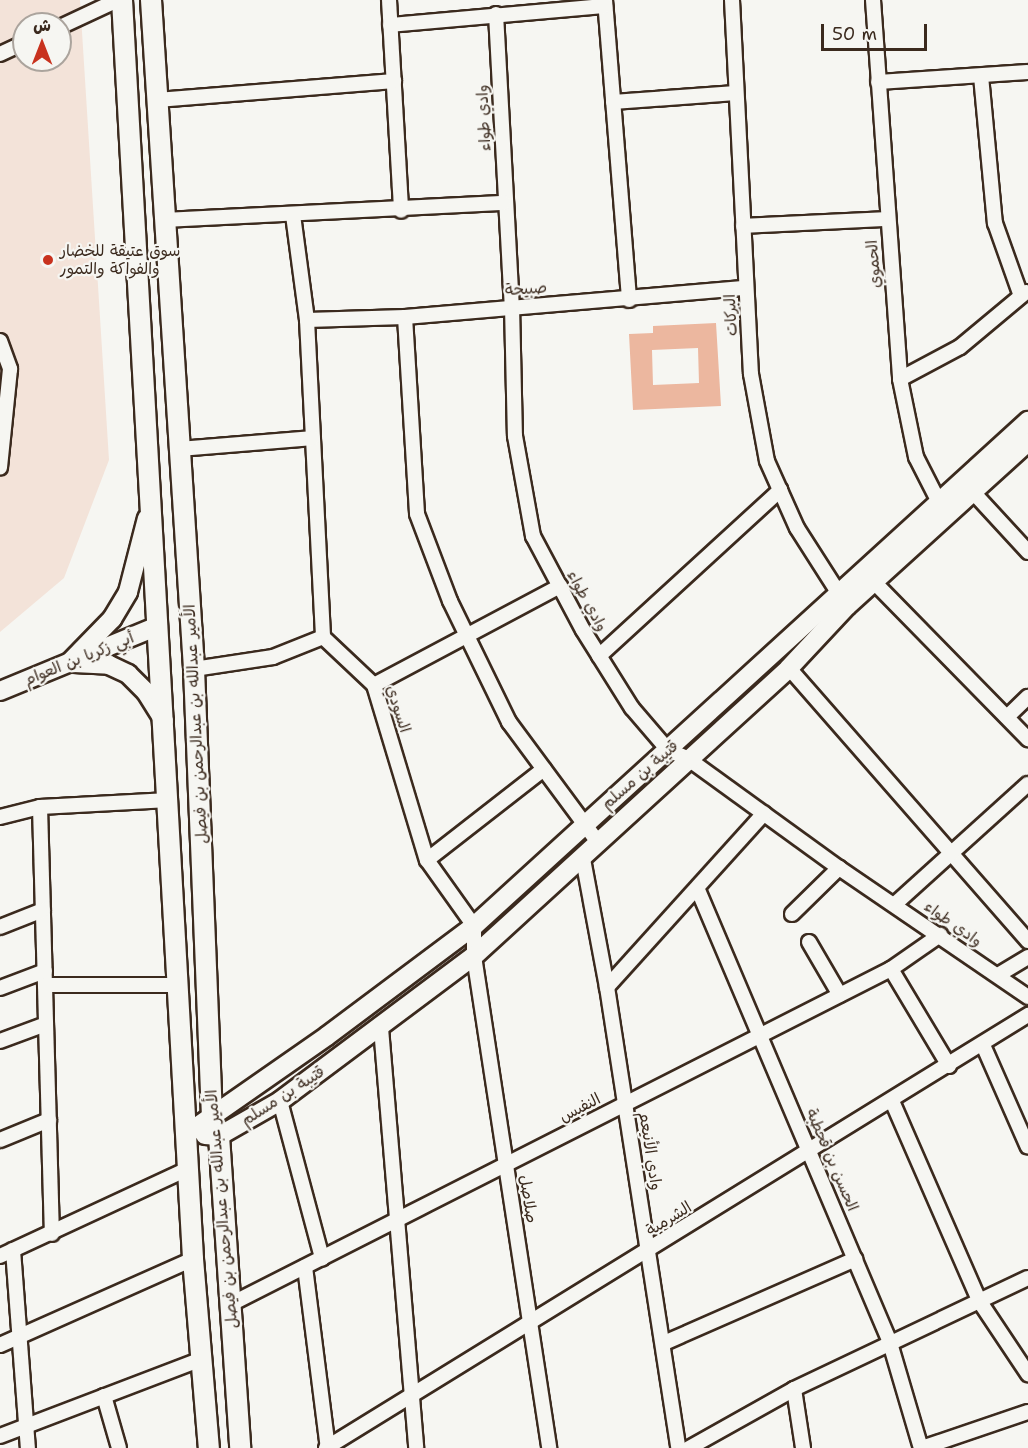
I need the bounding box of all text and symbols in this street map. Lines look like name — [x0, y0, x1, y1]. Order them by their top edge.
north arrow — [12, 12, 72, 72]
scale bar — [824, 12, 930, 50]
text: ش — [33, 15, 51, 36]
text: 50 m — [832, 22, 877, 46]
street label: وادي طواء — [473, 84, 495, 152]
street label: الحموي — [862, 239, 886, 289]
place label: سوق عتيقة للخضار والفواكة والتمور — [60, 241, 180, 279]
marker: سوق عتيقة للخضار والفواكة والتمور — [41, 253, 55, 267]
street label: صبيحة — [504, 278, 548, 300]
street label: البركات — [720, 293, 742, 337]
street label: وادي طواء — [562, 567, 612, 635]
street label: الأمير عبدالله بن عبدالرحمن بن فيصل — [180, 604, 212, 844]
street label: أبي زكريا بن العوام — [21, 628, 137, 690]
street label: السودي — [381, 683, 415, 735]
street label: قتيبة بن مسلم — [598, 736, 682, 814]
street label: وادي طواء — [920, 897, 986, 951]
street label: قتيبة بن مسلم — [238, 1062, 328, 1130]
street label: الأمير عبدالله بن عبدالرحمن بن فيصل — [202, 1089, 242, 1329]
street label: النفيس — [556, 1089, 604, 1127]
street label: الحسن بن قحطبة — [802, 1106, 862, 1214]
street label: وادي الأنيعم — [634, 1110, 666, 1192]
street label: صلاصل — [515, 1174, 541, 1224]
street label: الشرمية — [643, 1198, 695, 1240]

